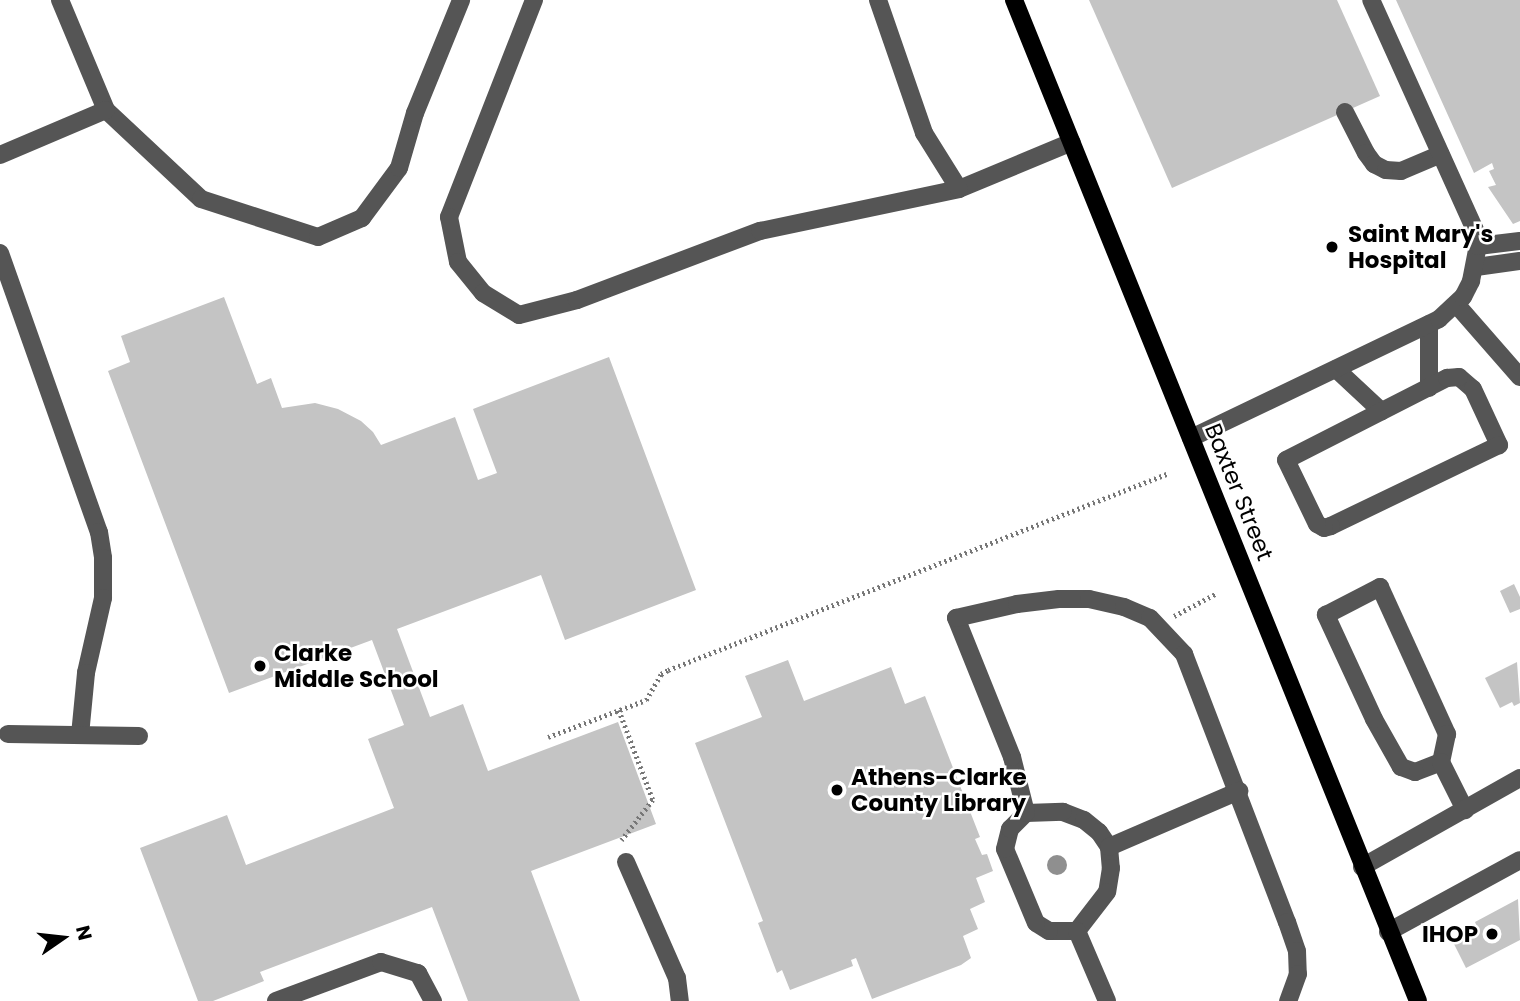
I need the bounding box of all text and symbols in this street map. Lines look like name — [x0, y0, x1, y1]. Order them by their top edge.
place label: Saint Mary's Hospital — [1348, 220, 1493, 274]
marker: Saint Mary's Hospital — [1322, 237, 1342, 257]
street label: Baxter Street — [1199, 419, 1279, 565]
place label: Clarke Middle School — [274, 639, 439, 693]
marker: Clarke Middle School — [252, 658, 268, 674]
place label: Athens-Clarke County Library — [851, 763, 1027, 817]
marker: Athens-Clarke County Library — [829, 782, 845, 798]
north arrow — [28, 903, 98, 973]
place label: IHOP — [1422, 920, 1478, 948]
text: N — [69, 923, 99, 943]
marker: IHOP — [1484, 926, 1500, 942]

